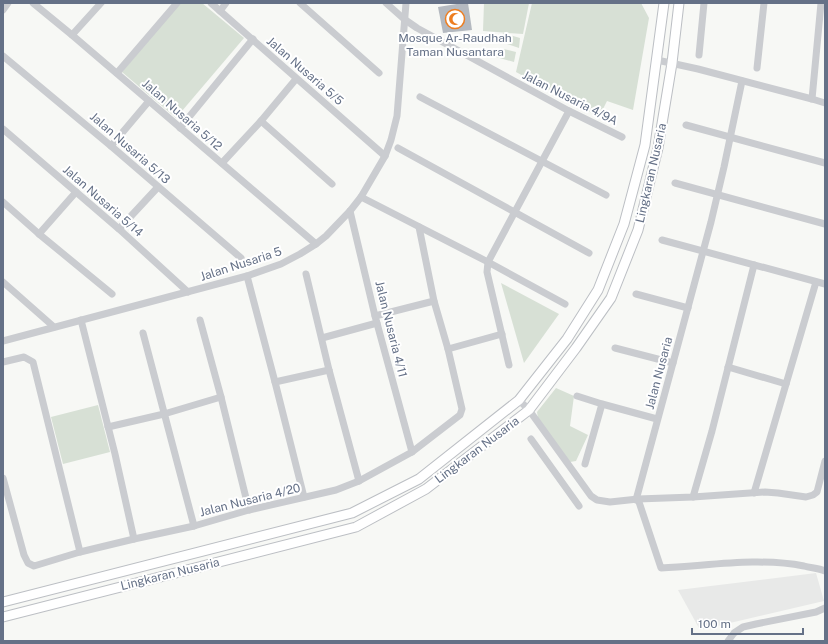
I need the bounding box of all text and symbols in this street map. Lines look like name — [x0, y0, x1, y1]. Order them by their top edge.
mosque icon: Mosque Ar-Raudhah Taman Nusantara — [444, 8, 466, 30]
place label: Mosque Ar-Raudhah Taman Nusantara — [398, 31, 512, 59]
street label: Jalan Nusaria 5/5 — [264, 34, 346, 108]
street label: Jalan Nusaria 4/9A — [520, 68, 620, 128]
street label: Jalan Nusaria 5/12 — [139, 77, 225, 153]
street label: Jalan Nusaria 5/13 — [87, 109, 173, 187]
street label: Lingkaran Nusaria — [633, 122, 669, 224]
street label: Jalan Nusaria 5/14 — [60, 162, 146, 240]
street label: Jalan Nusaria 5 — [198, 244, 284, 284]
street label: Jalan Nusaria 4/11 — [372, 279, 410, 379]
street label: Jalan Nusaria — [643, 335, 675, 411]
street label: Lingkaran Nusaria — [432, 414, 522, 486]
street label: Jalan Nusaria 4/20 — [198, 481, 302, 519]
street label: Lingkaran Nusaria — [119, 555, 221, 593]
scale bar — [692, 610, 803, 636]
text: 100 m — [698, 617, 731, 631]

